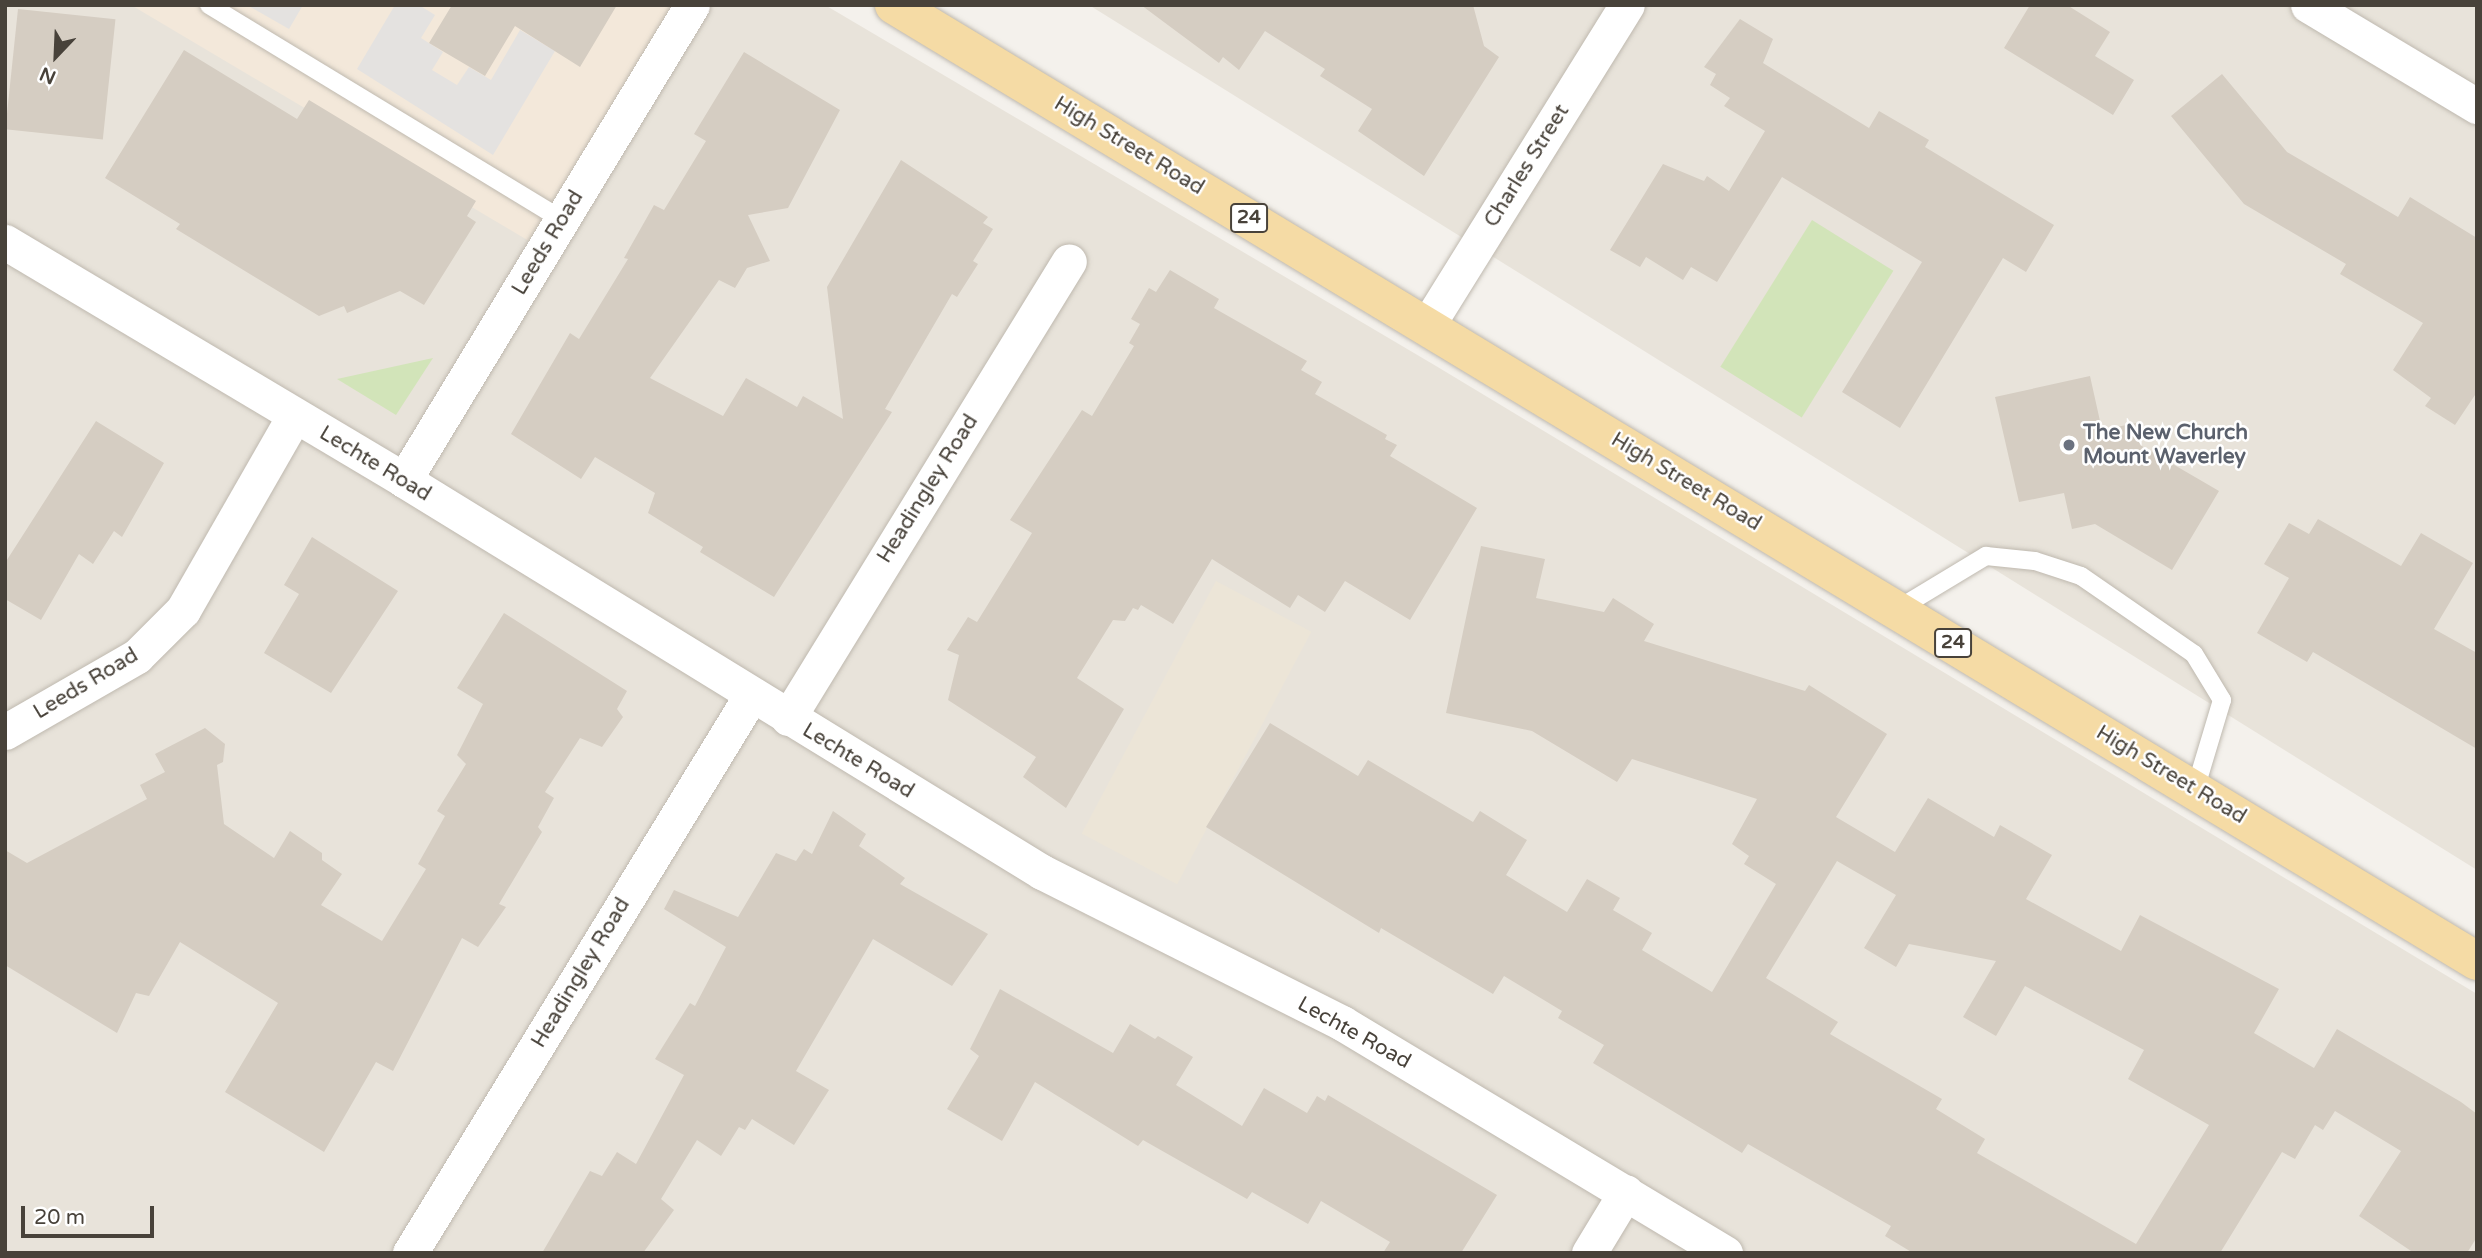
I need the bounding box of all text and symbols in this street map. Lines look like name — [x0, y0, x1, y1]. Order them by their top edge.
north arrow — [21, 21, 91, 91]
text: N — [36, 62, 59, 88]
street label: High Street Road — [1049, 91, 1209, 201]
street label: Charles Street — [1479, 100, 1575, 232]
street label: Leeds Road — [507, 186, 589, 300]
road number: 24 — [1230, 202, 1268, 233]
street label: Headingley Road — [872, 410, 984, 568]
place label: The New Church Mount Waverley — [2083, 420, 2248, 470]
street label: Lechte Road — [315, 421, 435, 507]
street label: High Street Road — [1606, 427, 1766, 537]
marker: The New Church Mount Waverley — [2061, 437, 2077, 453]
road number: 24 — [1934, 628, 1972, 658]
street label: Leeds Road — [29, 643, 143, 725]
street label: Lechte Road — [798, 718, 918, 804]
street label: High Street Road — [2091, 720, 2251, 830]
street label: Headingley Road — [526, 894, 636, 1052]
street label: Lechte Road — [1293, 992, 1415, 1074]
scale bar — [24, 1192, 158, 1236]
text: 20 m — [34, 1205, 85, 1230]

